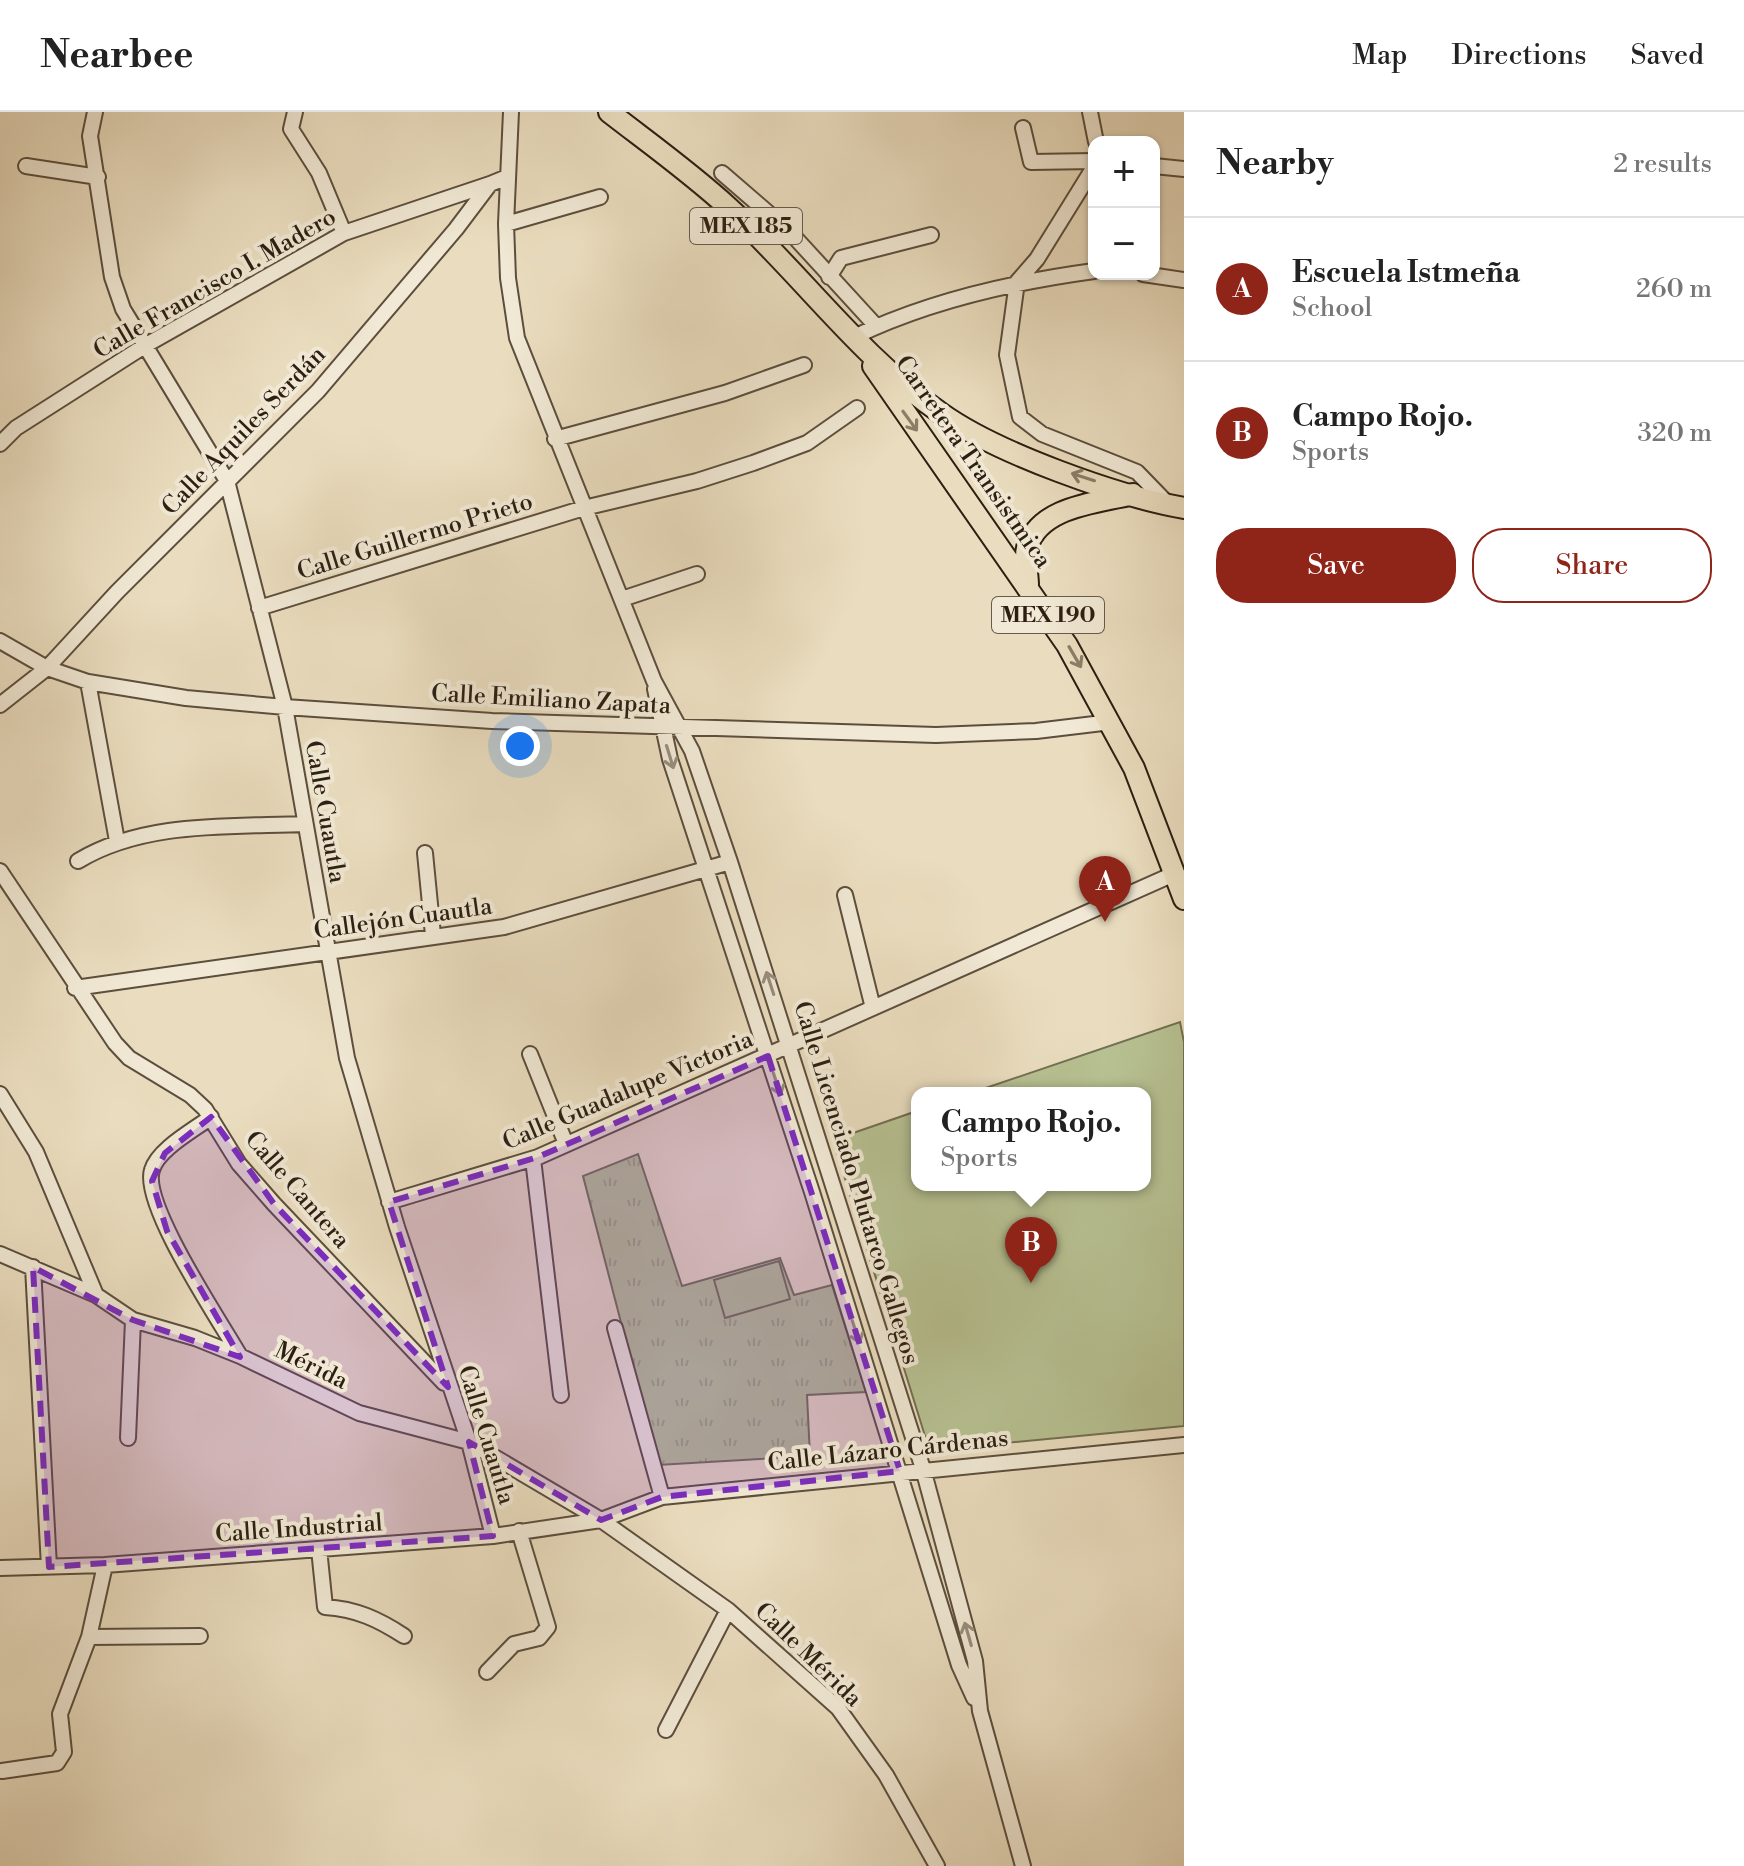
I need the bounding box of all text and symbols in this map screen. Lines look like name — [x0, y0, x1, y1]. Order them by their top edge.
text: Nearbee — [40, 32, 193, 79]
text: Map — [1352, 38, 1407, 73]
text: Directions — [1451, 38, 1586, 73]
text: Saved — [1630, 38, 1704, 73]
map controls — [1088, 136, 1160, 280]
button: + — [1088, 136, 1160, 208]
text: Nearby — [1216, 143, 1334, 185]
text: 2 results — [1613, 148, 1712, 180]
street label: Calle Francisco I. Madero — [88, 202, 342, 366]
road number: MEX 185 — [690, 208, 802, 244]
button: − — [1088, 208, 1160, 280]
text: Escuela Istmeña — [1292, 254, 1520, 292]
text: A — [1233, 273, 1251, 305]
text: 260 m — [1636, 273, 1712, 305]
text: School — [1292, 292, 1372, 324]
street label: Calle Aquiles Serdán — [156, 340, 332, 522]
street label: Carretera Transistmica — [888, 350, 1058, 575]
text: Campo Rojo. — [1292, 398, 1473, 436]
one-way arrow — [901, 410, 918, 431]
text: B — [1232, 417, 1252, 449]
text: 320 m — [1637, 417, 1712, 449]
text: Sports — [1292, 436, 1369, 468]
one-way arrow — [1070, 469, 1095, 484]
street label: Calle Guillermo Prieto — [294, 487, 536, 587]
button: Save — [1216, 528, 1456, 603]
button: Share — [1472, 528, 1712, 603]
road number: MEX 190 — [992, 597, 1104, 633]
one-way arrow — [1067, 645, 1083, 668]
street label: Calle Emiliano Zapata — [430, 679, 673, 721]
your location — [500, 726, 540, 766]
street label: Calle Cuautla — [298, 739, 352, 886]
one-way arrow — [663, 744, 678, 770]
pin: A — [1079, 856, 1131, 922]
street label: Callejón Cuautla — [312, 892, 495, 946]
one-way arrow — [761, 971, 776, 996]
street label: Calle Licenciado Plutarco Gallegos — [786, 998, 926, 1368]
street label: Calle Guadalupe Victoria — [498, 1024, 759, 1157]
one-way arrow — [771, 1071, 785, 1096]
popup — [911, 1087, 1151, 1191]
text: Campo Rojo. — [941, 1104, 1121, 1142]
street label: Calle Cantera — [238, 1125, 357, 1255]
text: Sports — [941, 1142, 1018, 1174]
pin: B — [1005, 1217, 1057, 1283]
one-way arrow — [849, 1318, 864, 1344]
street label: Mérida — [269, 1335, 353, 1397]
street label: Calle Cuautla — [451, 1362, 522, 1509]
street label: Calle Lázaro Cárdenas — [766, 1423, 1010, 1479]
street label: Calle Industrial — [214, 1508, 384, 1550]
street label: Calle Mérida — [748, 1596, 869, 1714]
one-way arrow — [959, 1621, 974, 1647]

